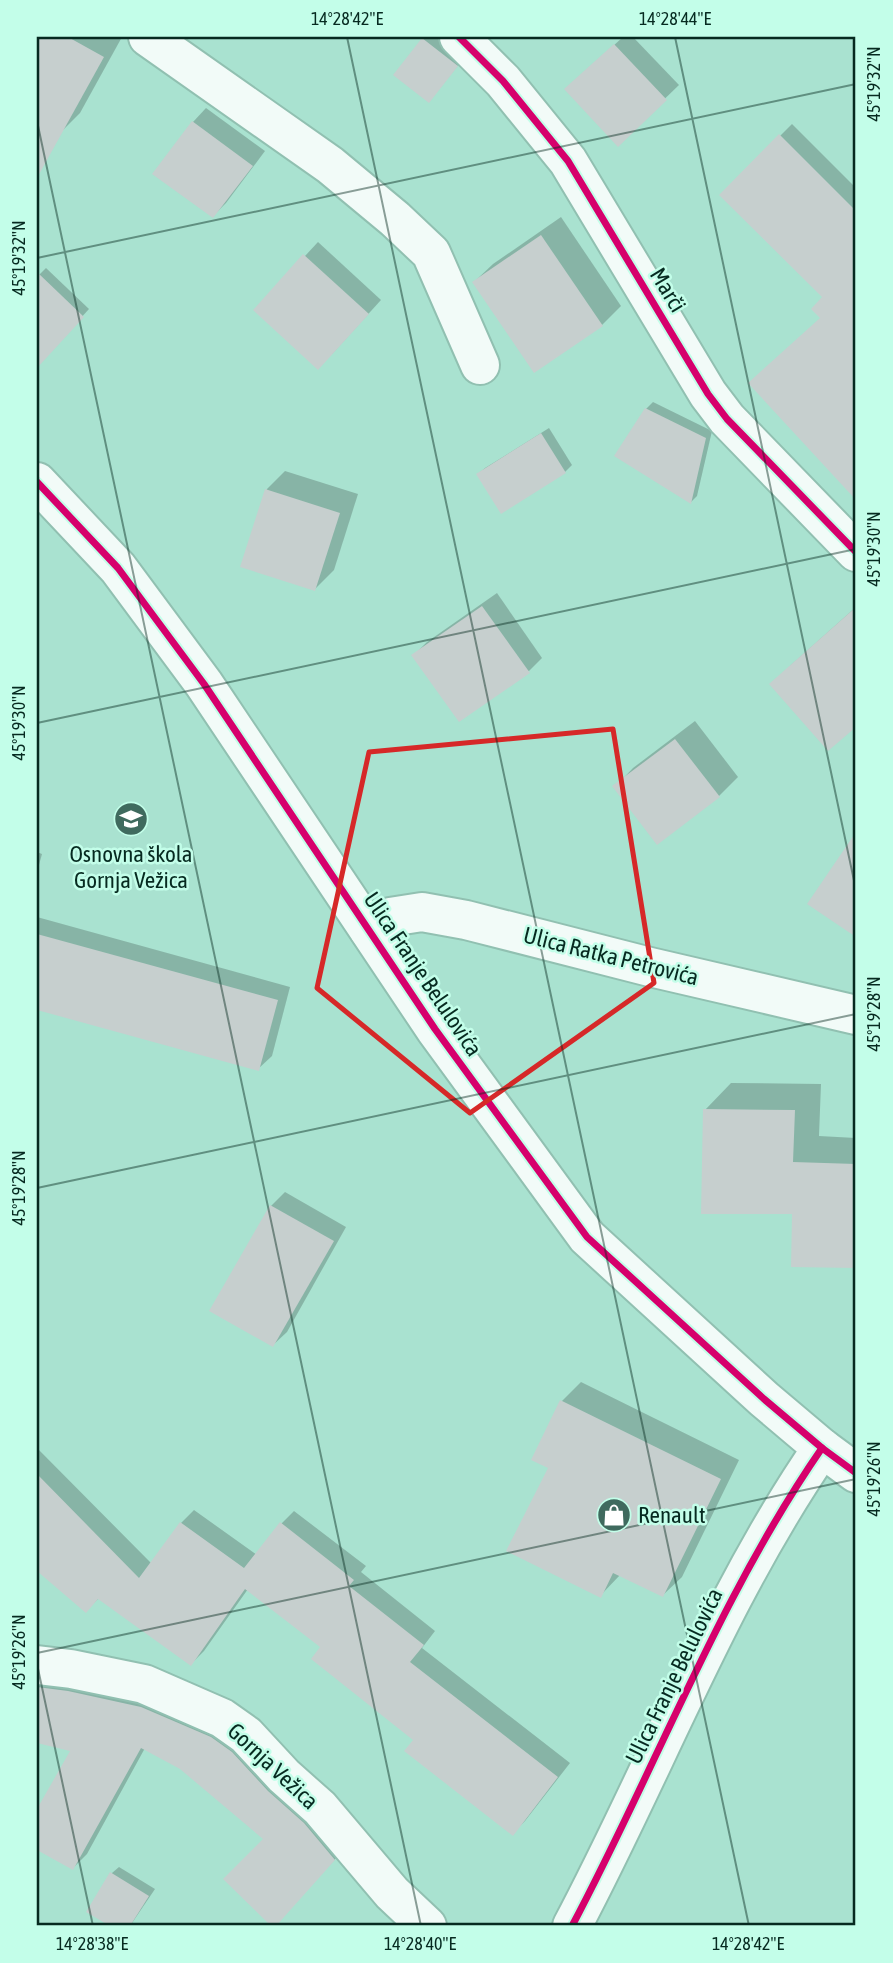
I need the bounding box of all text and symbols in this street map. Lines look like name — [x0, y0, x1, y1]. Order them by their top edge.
text: 14°28'42"E — [311, 8, 383, 29]
text: 14°28'44"E — [639, 8, 711, 29]
text: 45°19'32"N — [863, 46, 884, 122]
text: 45°19'32"N — [8, 220, 29, 296]
street label: Marči — [645, 263, 691, 317]
text: 45°19'30"N — [863, 511, 884, 587]
text: 45°19'30"N — [8, 685, 29, 761]
school or university icon: Osnovna škola Gornja Vežica — [112, 800, 150, 838]
place label: Osnovna škola Gornja Vežica — [69, 841, 193, 893]
street label: Ulica Franje Belulovića — [358, 887, 488, 1061]
street label: Ulica Ratka Petrovića — [521, 922, 701, 990]
text: 45°19'28"N — [863, 976, 884, 1052]
text: 45°19'28"N — [8, 1150, 29, 1226]
text: 45°19'26"N — [863, 1441, 884, 1517]
shop icon: Renault — [595, 1496, 633, 1534]
place label: Renault — [638, 1502, 706, 1528]
street label: Ulica Franje Belulovića — [620, 1584, 728, 1768]
text: 45°19'26"N — [8, 1614, 29, 1690]
street label: Gornja Vežica — [222, 1718, 324, 1814]
text: 14°28'38"E — [56, 1933, 128, 1954]
text: 14°28'40"E — [384, 1933, 456, 1954]
text: 14°28'42"E — [712, 1933, 784, 1954]

